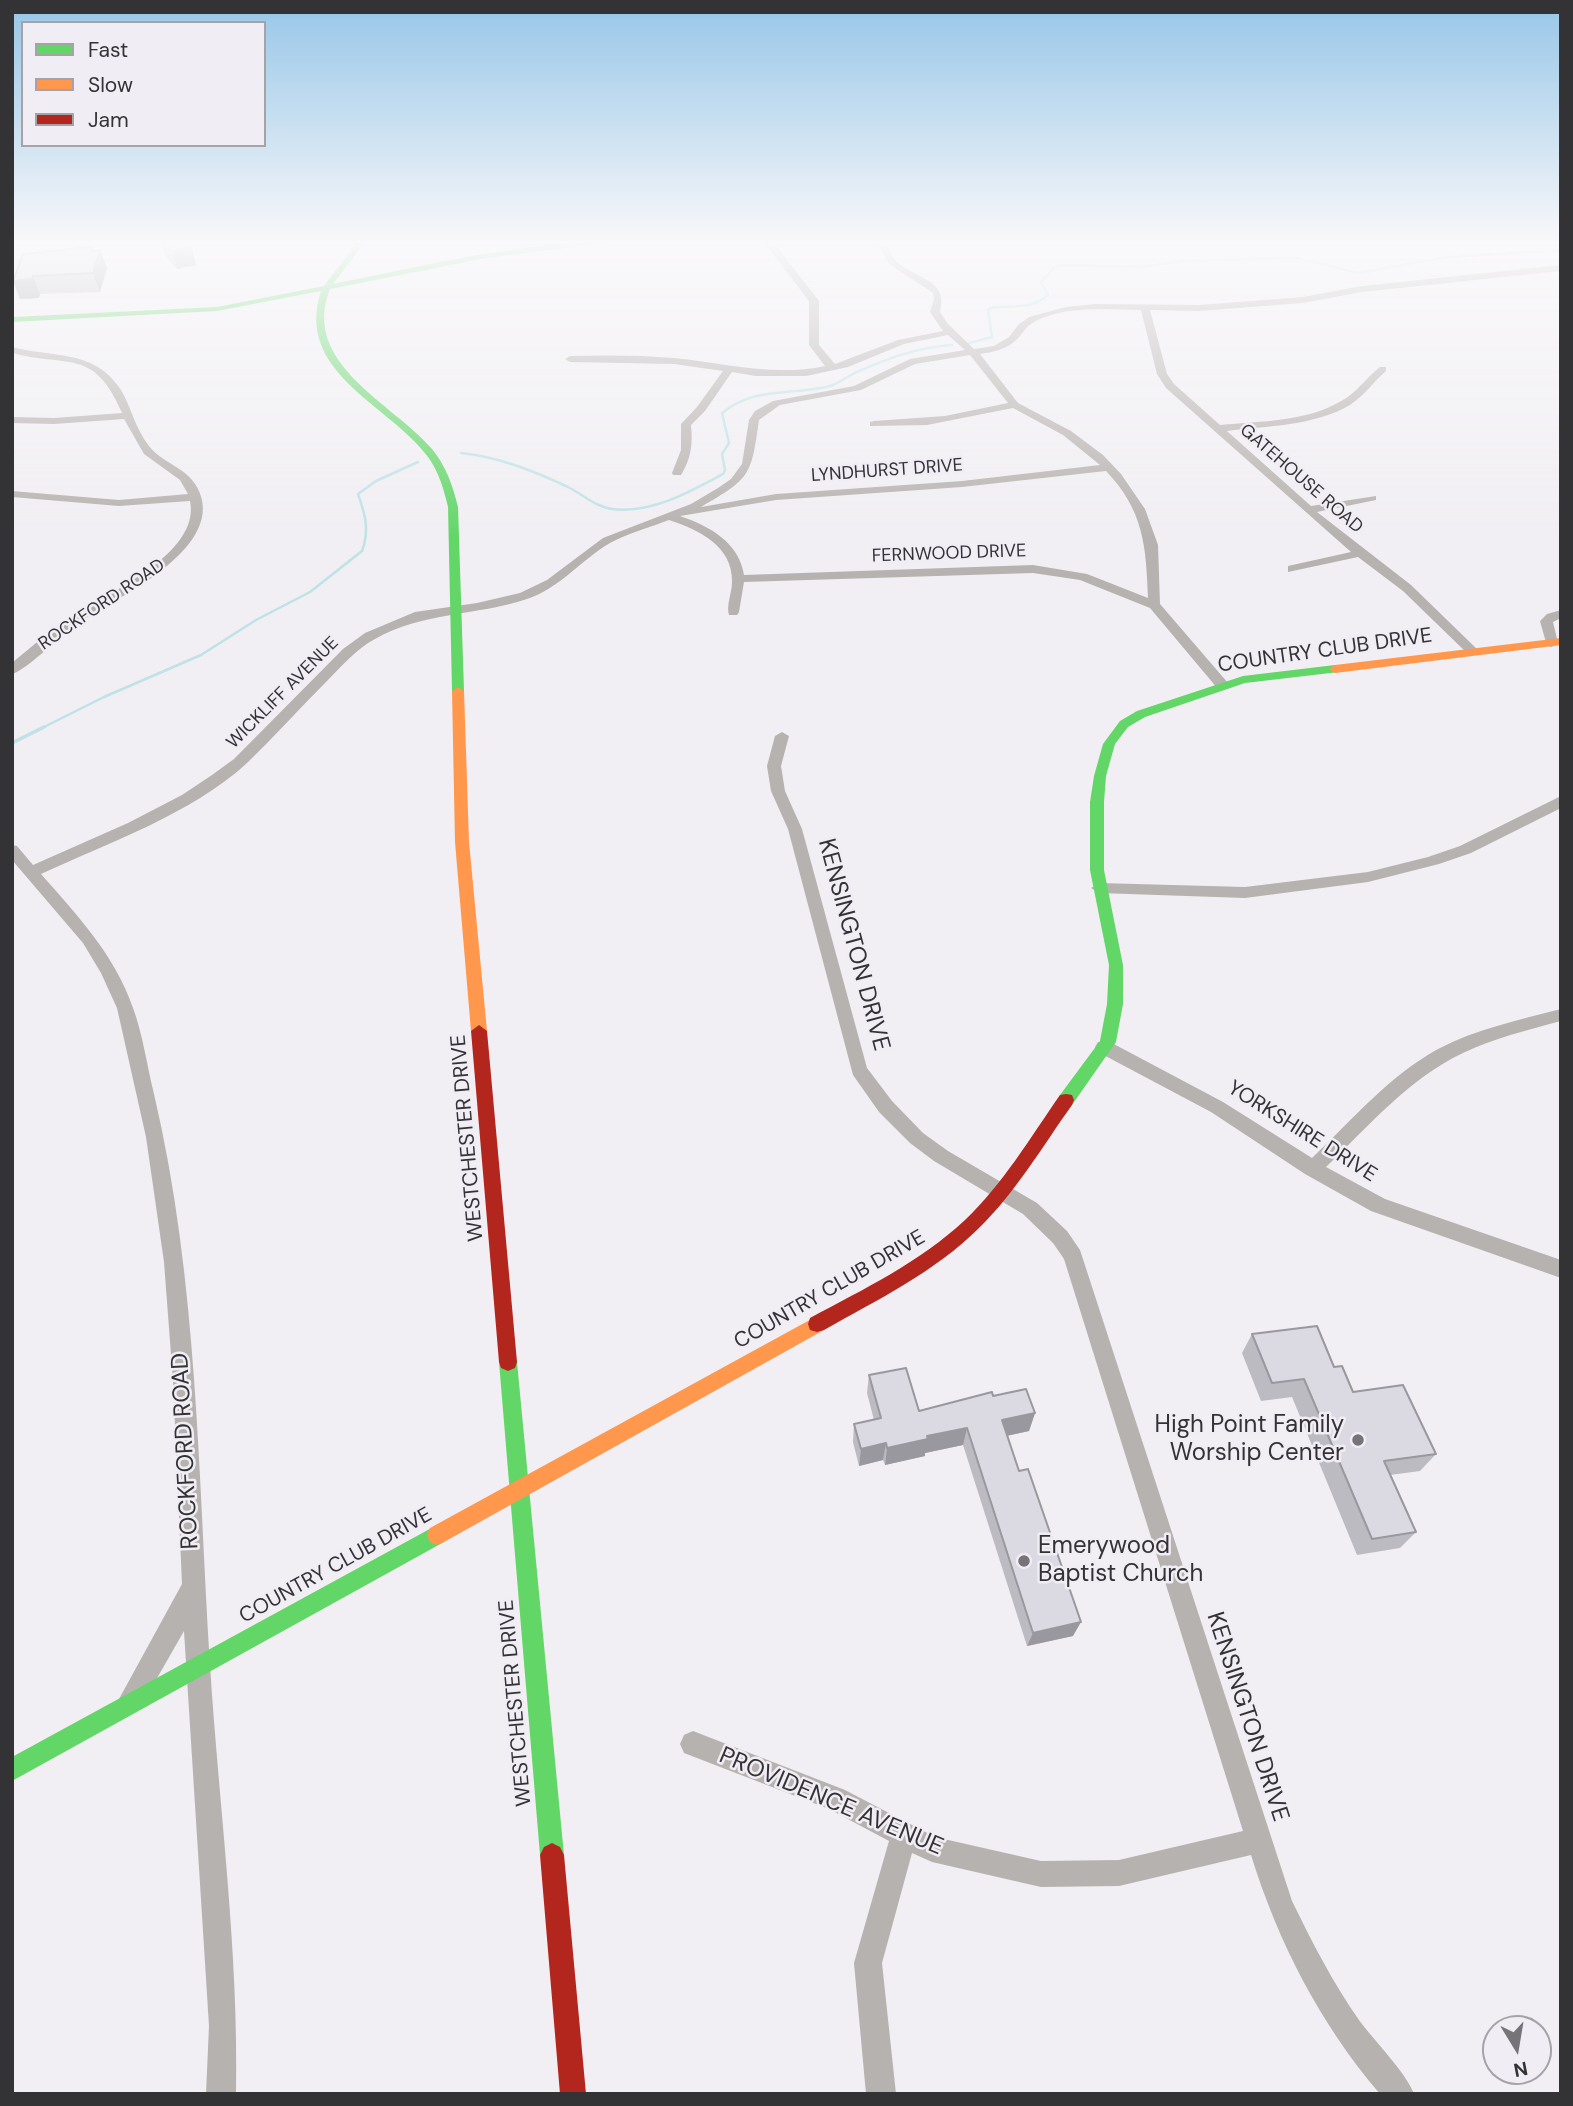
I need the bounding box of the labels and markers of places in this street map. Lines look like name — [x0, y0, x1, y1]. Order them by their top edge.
place label: High Point Family Worship Center — [1155, 1412, 1344, 1468]
marker: High Point Family Worship Center — [1350, 1432, 1366, 1448]
place label: Emerywood Baptist Church — [1038, 1533, 1203, 1589]
marker: Emerywood Baptist Church — [1016, 1553, 1032, 1569]

